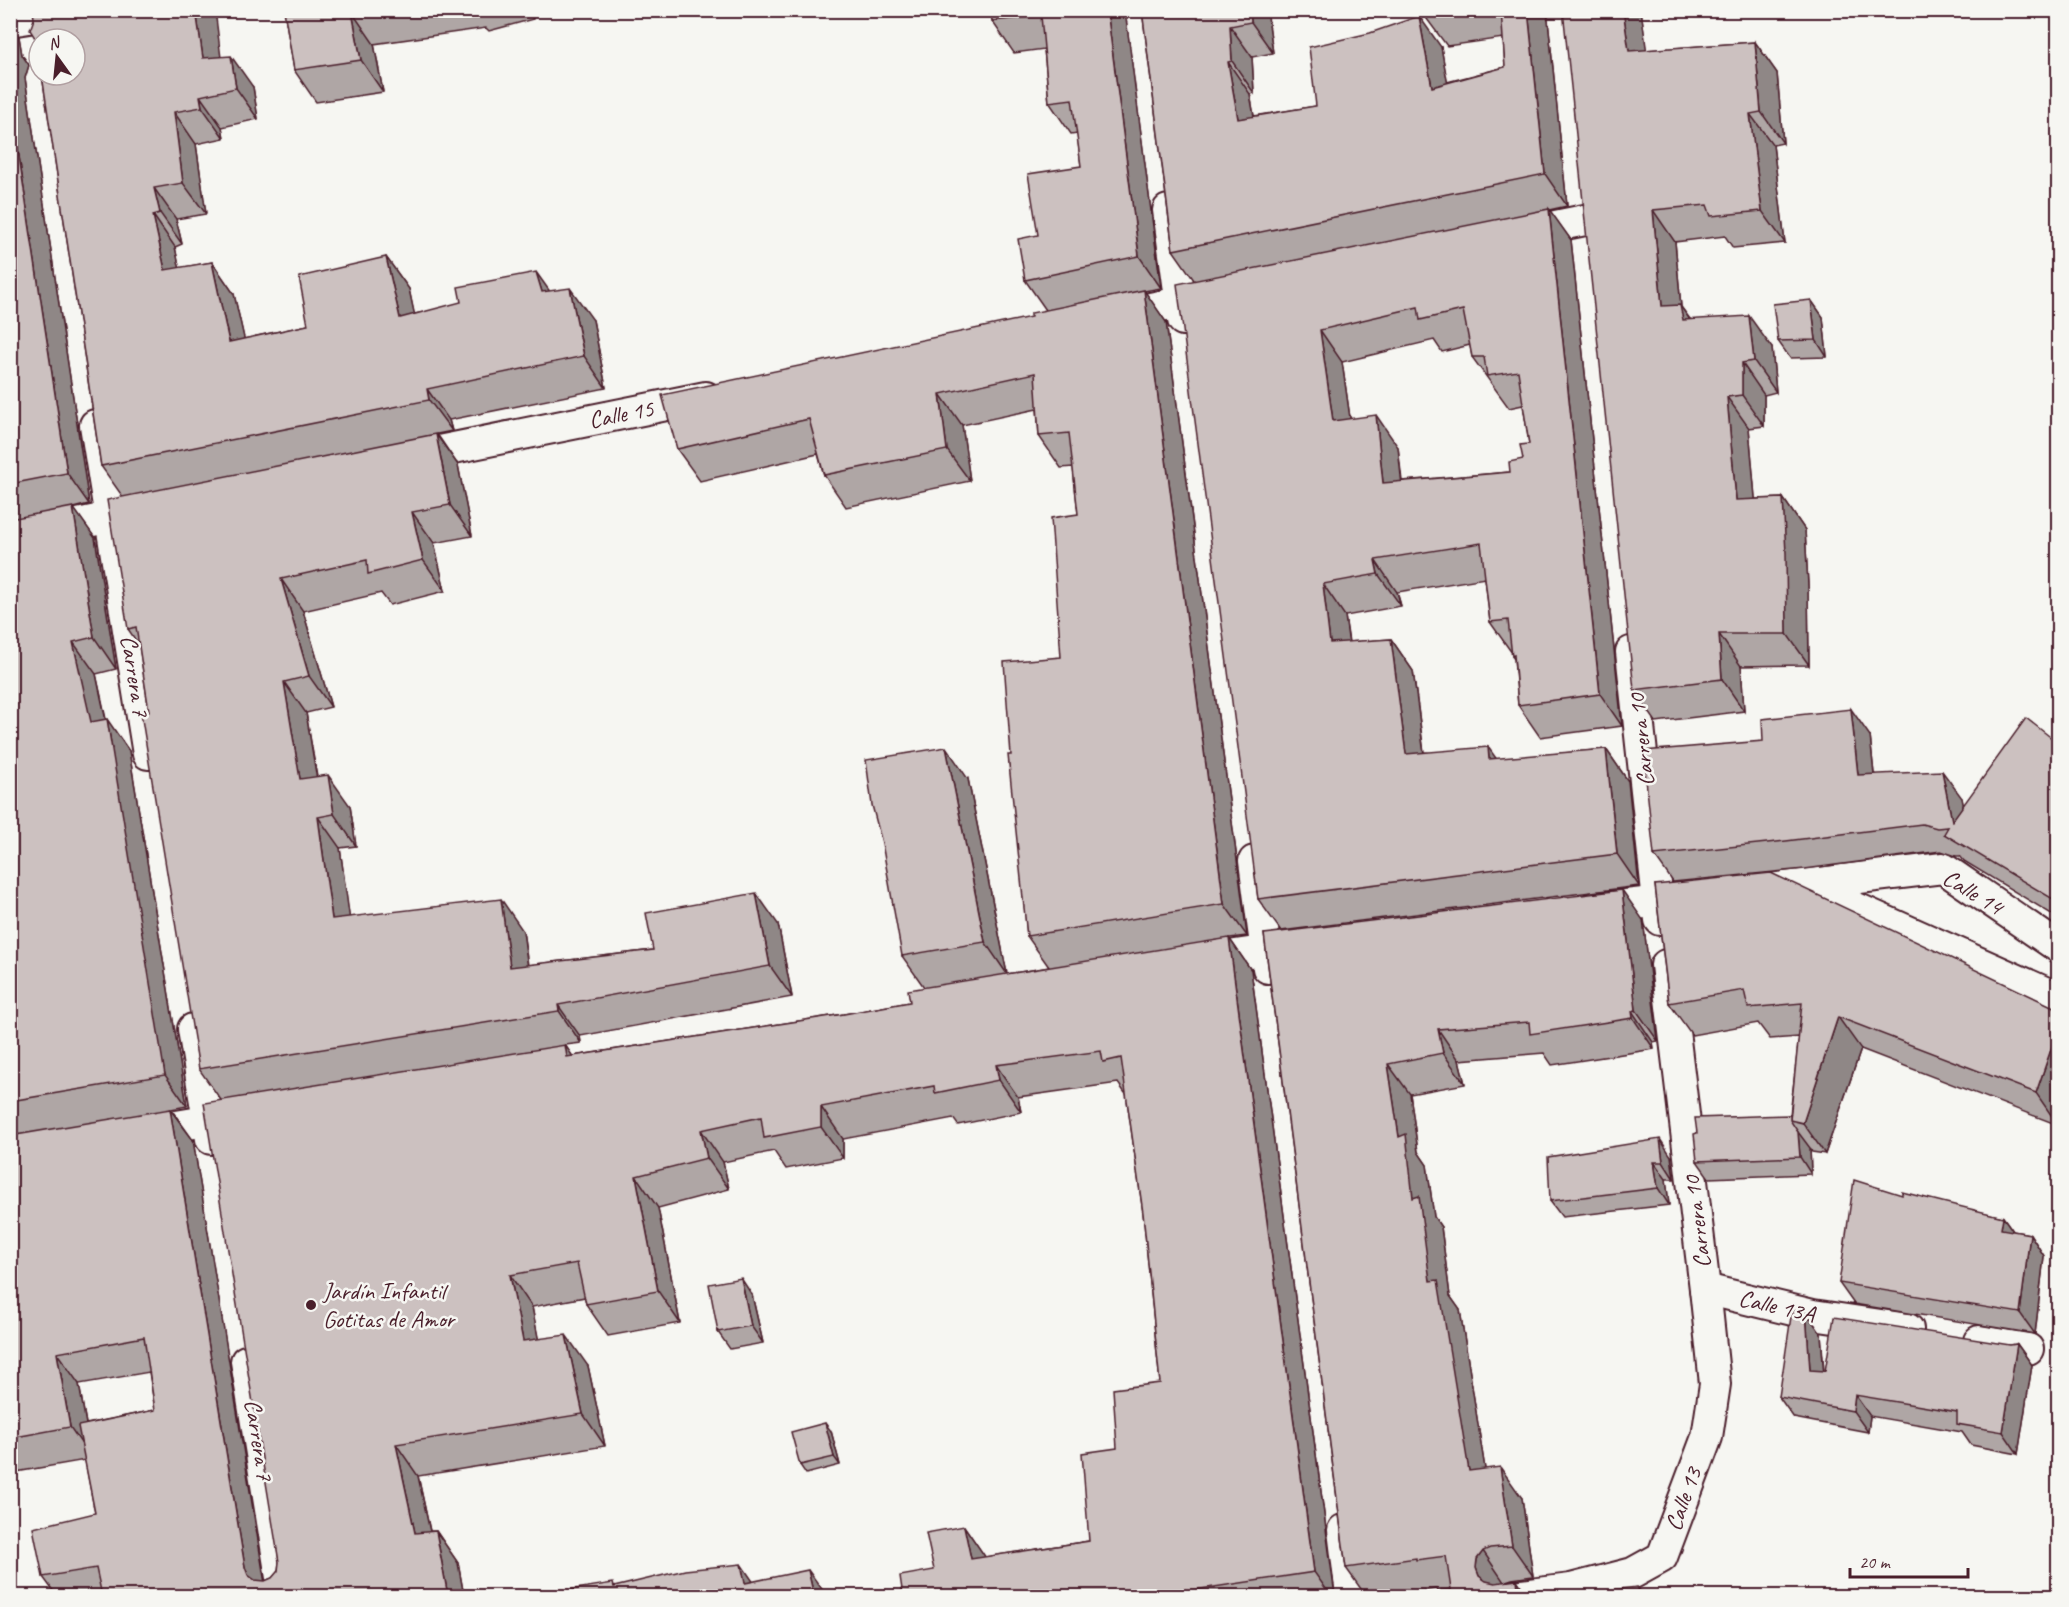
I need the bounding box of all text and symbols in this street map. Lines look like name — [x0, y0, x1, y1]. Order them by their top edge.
north arrow — [27, 27, 87, 87]
text: N — [46, 32, 64, 54]
street label: Calle 15 — [586, 393, 657, 435]
street label: Carrera 7 — [114, 633, 156, 720]
street label: Carrera 10 — [1621, 690, 1661, 788]
street label: Calle 14 — [1937, 862, 2011, 923]
street label: Carrera 10 — [1676, 1172, 1718, 1270]
place label: Jardín Infantil Gotitas de Amor — [322, 1276, 457, 1334]
street label: Calle 13A — [1736, 1283, 1819, 1330]
marker: Jardín Infantil Gotitas de Amor — [304, 1298, 318, 1312]
street label: Carrera 7 — [238, 1397, 280, 1484]
street label: Calle 13 — [1658, 1461, 1709, 1535]
scale bar — [1850, 1541, 1968, 1579]
text: 20 m — [1859, 1551, 1892, 1573]

